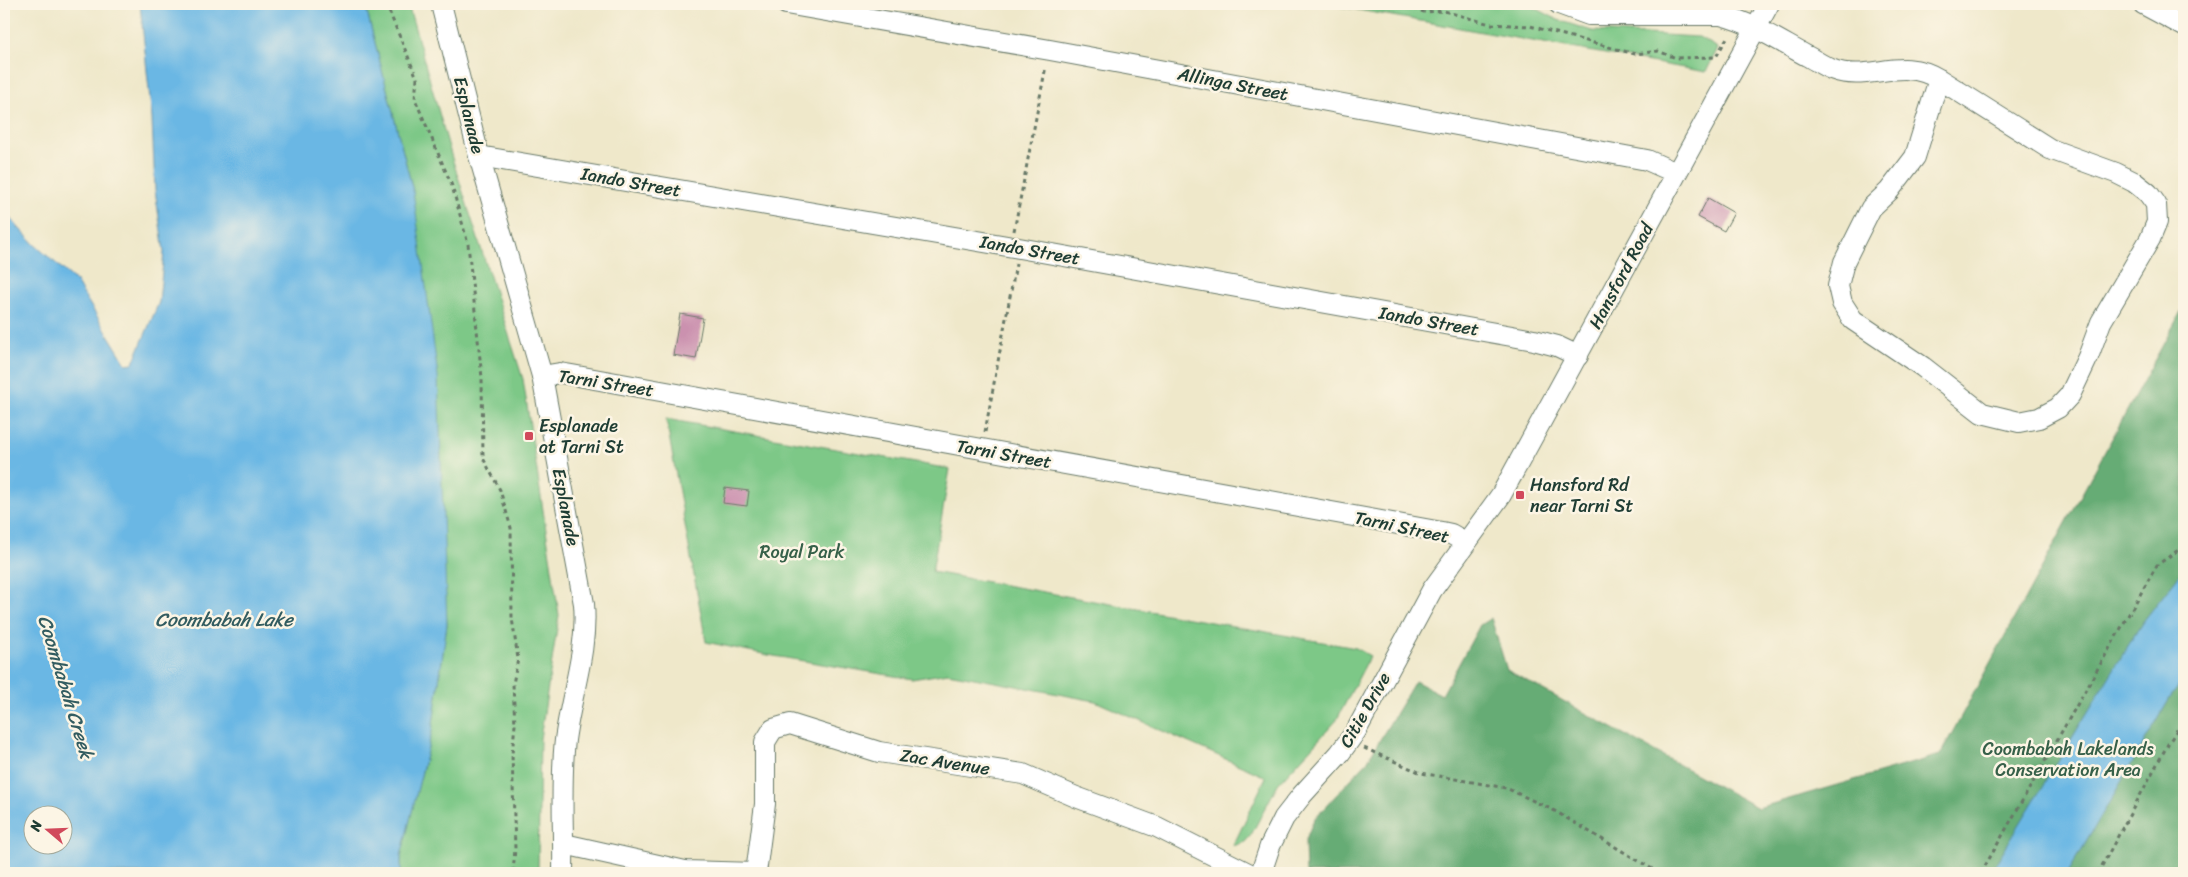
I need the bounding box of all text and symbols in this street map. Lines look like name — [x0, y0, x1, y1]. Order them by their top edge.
street label: Allinga Street — [1174, 57, 1291, 110]
street label: Esplanade — [444, 73, 494, 157]
street label: Iando Street — [578, 157, 684, 207]
street label: Hansford Road — [1579, 216, 1663, 335]
street label: Iando Street — [977, 225, 1083, 275]
street label: Iando Street — [1376, 296, 1482, 346]
street label: Tarni Street — [556, 360, 656, 406]
place label: Esplanade at Tarni St — [539, 410, 624, 463]
marker: Esplanade at Tarni St — [523, 430, 535, 442]
street label: Tarni Street — [954, 430, 1054, 478]
street label: Esplanade — [543, 465, 589, 549]
place label: Hansford Rd near Tarni St — [1530, 469, 1634, 522]
marker: Hansford Rd near Tarni St — [1514, 489, 1526, 501]
street label: Tarni Street — [1352, 501, 1452, 553]
park label: Royal Park — [760, 536, 845, 568]
water label: Coombabah Lake — [155, 603, 295, 636]
water label: Coombabah Creek — [28, 611, 104, 764]
street label: Citie Drive — [1330, 666, 1400, 754]
park label: Coombabah Lakelands Conservation Area — [1982, 733, 2154, 786]
street label: Zac Avenue — [898, 739, 992, 785]
north arrow — [22, 804, 72, 854]
text: N — [22, 817, 50, 836]

